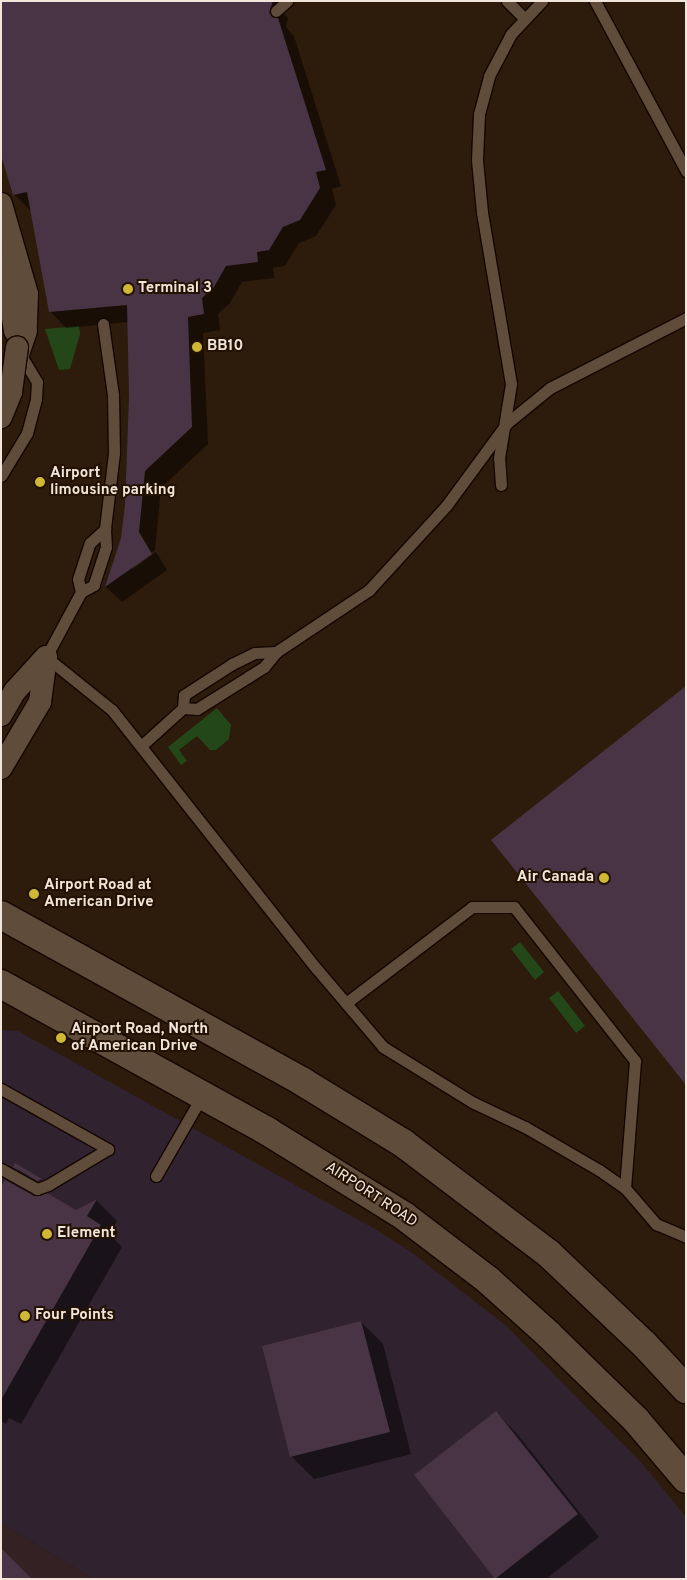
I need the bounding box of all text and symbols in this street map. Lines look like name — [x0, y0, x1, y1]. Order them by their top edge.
place label: Terminal 3 — [138, 280, 212, 298]
marker: Terminal 3 — [122, 283, 134, 295]
place label: BB10 — [207, 338, 243, 356]
marker: BB10 — [191, 341, 203, 353]
place label: Airport limousine parking — [50, 464, 175, 499]
marker: Airport limousine parking — [34, 476, 46, 488]
place label: Air Canada — [517, 869, 594, 887]
marker: Air Canada — [598, 872, 610, 884]
place label: Airport Road at American Drive — [44, 876, 154, 911]
marker: Airport Road at American Drive — [28, 888, 40, 900]
place label: Airport Road, North of American Drive — [71, 1020, 208, 1055]
marker: Airport Road, North of American Drive — [55, 1032, 67, 1044]
street label: AIRPORT ROAD — [321, 1158, 421, 1232]
place label: Element — [57, 1225, 115, 1243]
marker: Element — [41, 1228, 53, 1240]
place label: Four Points — [35, 1307, 114, 1325]
marker: Four Points — [19, 1310, 31, 1322]

